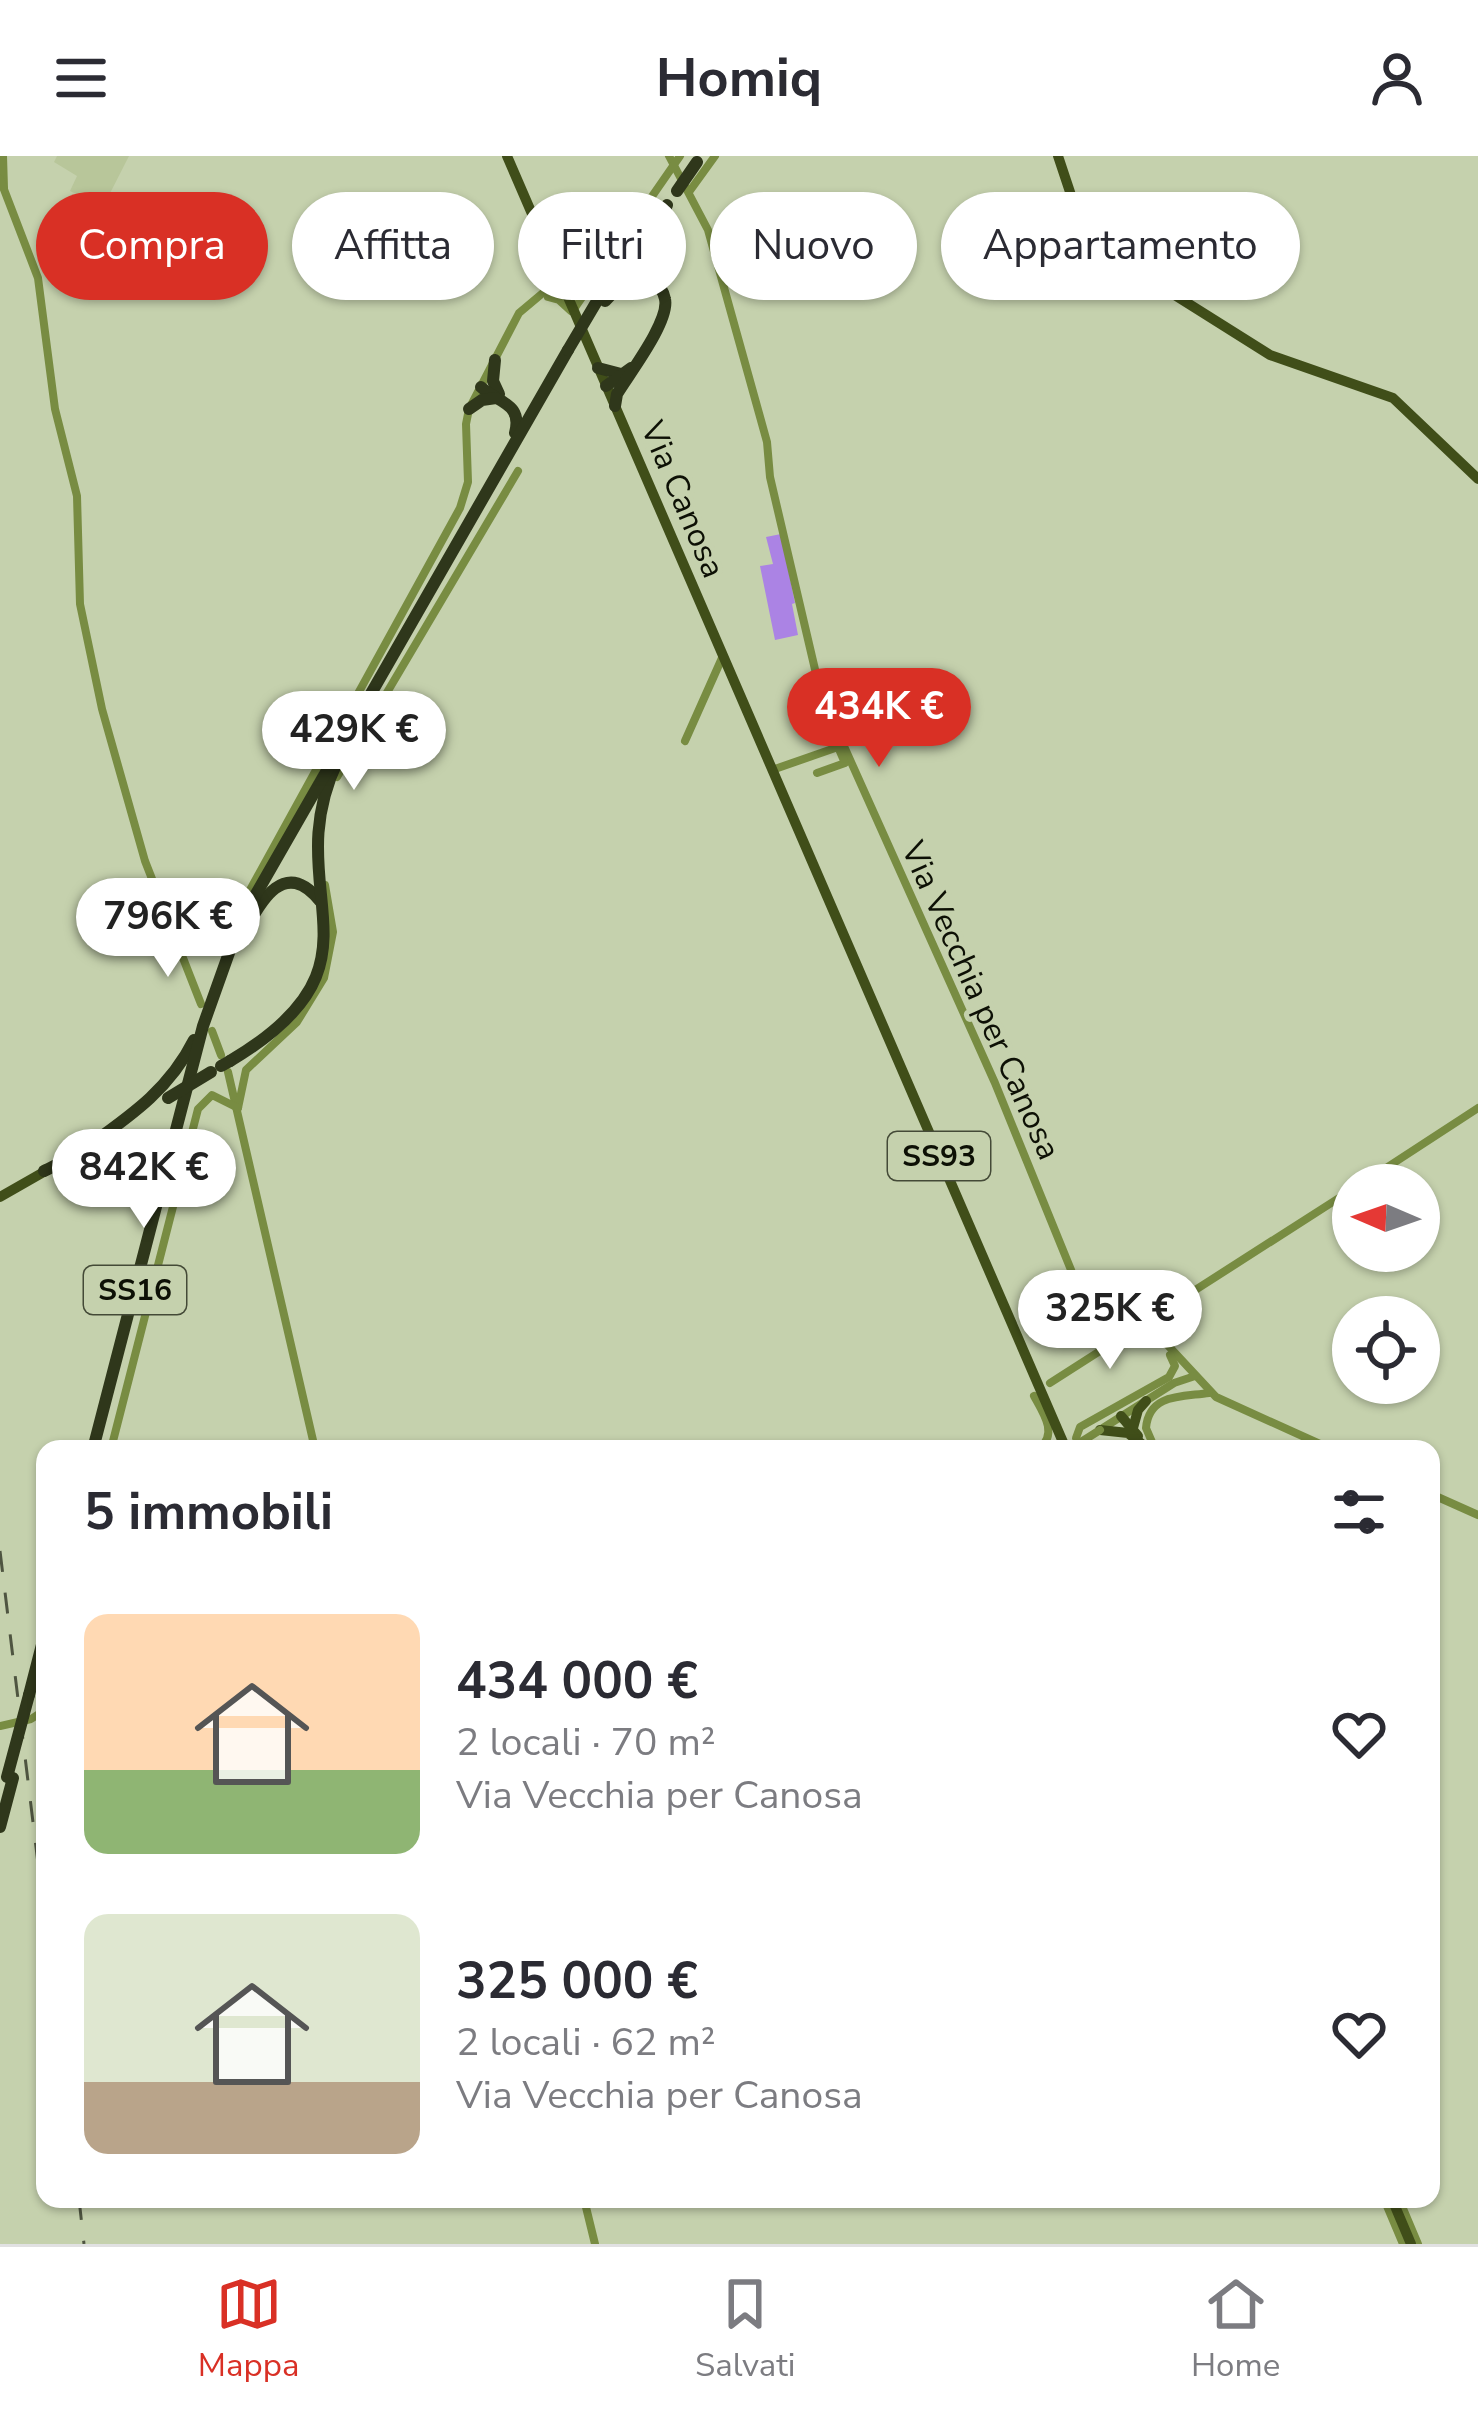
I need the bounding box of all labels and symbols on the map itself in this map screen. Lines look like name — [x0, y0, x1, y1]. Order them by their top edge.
street label: Via Canosa — [629, 413, 736, 585]
pin: 434K € — [781, 668, 977, 770]
pin: 429K € — [256, 691, 452, 793]
street label: Via Vecchia per Canosa — [890, 833, 1071, 1167]
pin: 796K € — [70, 878, 266, 980]
pin: 842K € — [46, 1129, 242, 1231]
road number: SS93 — [888, 1132, 990, 1180]
north arrow — [1332, 1164, 1440, 1272]
road number: SS16 — [84, 1266, 186, 1314]
pin: 325K € — [1012, 1270, 1208, 1372]

